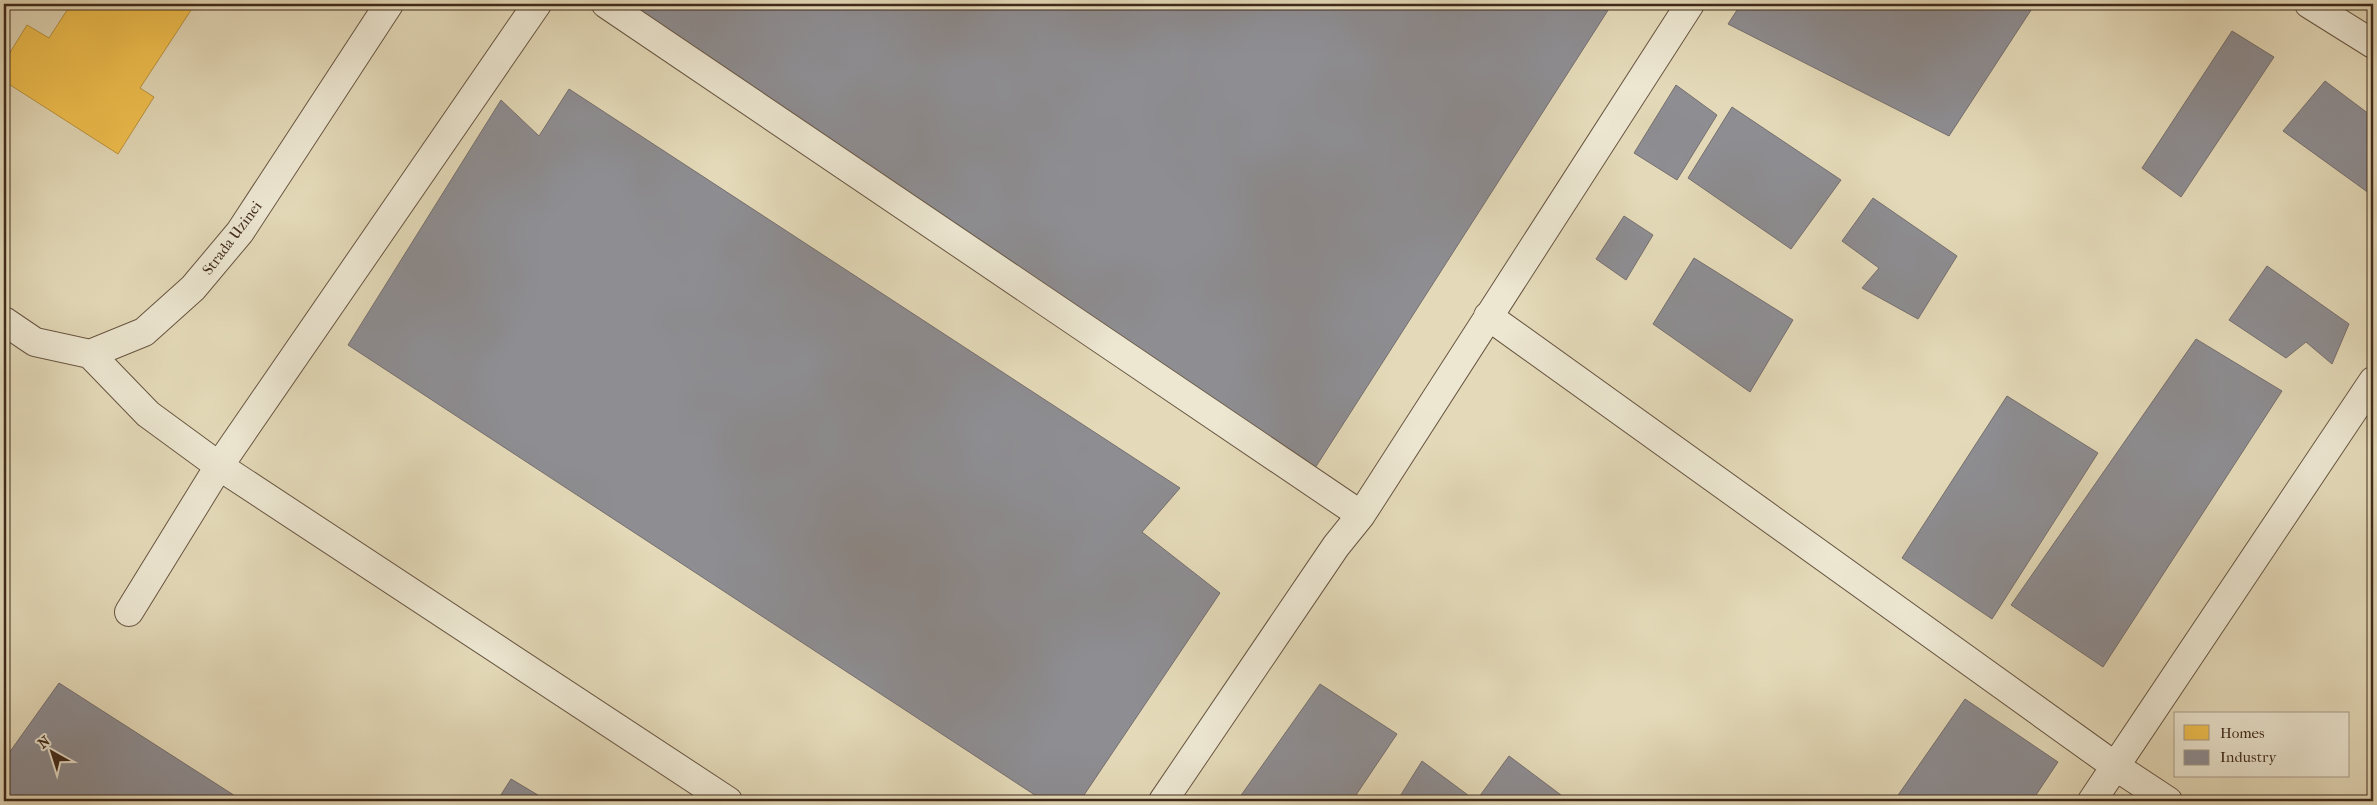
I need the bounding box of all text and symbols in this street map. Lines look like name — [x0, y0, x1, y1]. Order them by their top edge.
street label: Strada Uzinei — [198, 197, 266, 279]
legend — [2174, 712, 2350, 778]
text: Homes — [2220, 724, 2265, 742]
north arrow — [28, 728, 78, 778]
text: N — [35, 732, 54, 752]
text: Industry — [2220, 748, 2277, 766]

